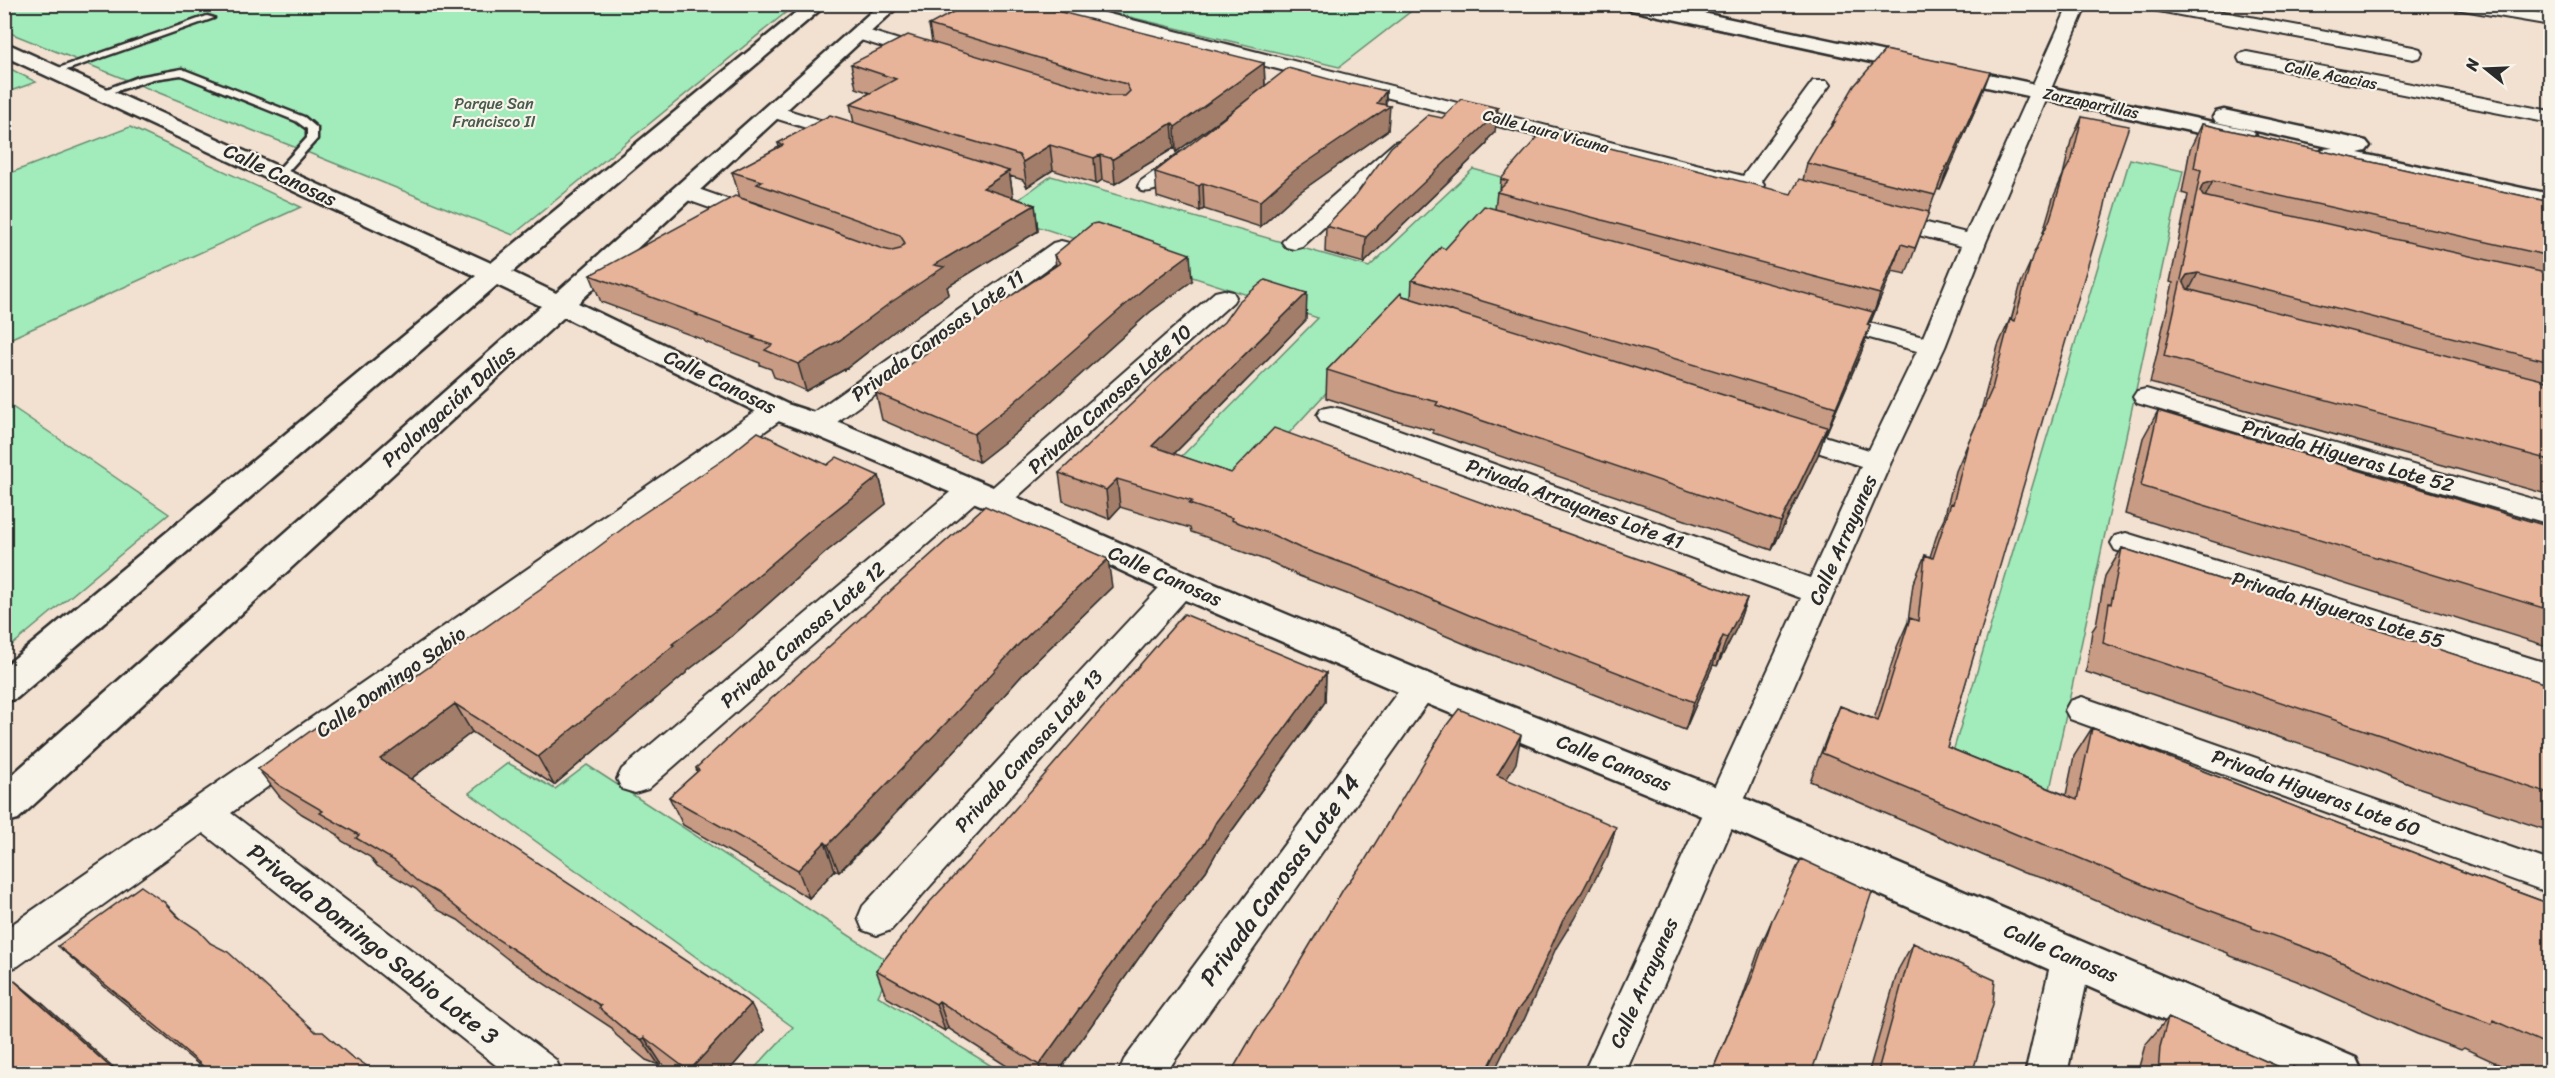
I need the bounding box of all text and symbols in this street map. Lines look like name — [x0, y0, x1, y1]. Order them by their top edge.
north arrow — [2456, 39, 2516, 99]
street label: Calle Acacias — [2282, 52, 2380, 98]
text: N — [2456, 54, 2488, 75]
street label: Zarzaparrillas — [2040, 79, 2142, 127]
park label: Parque San Francisco II — [452, 89, 536, 136]
street label: Calle Laura Vicuna — [1480, 100, 1613, 162]
street label: Calle Canosas — [218, 133, 343, 217]
street label: Privada Canosas Lote 11 — [844, 261, 1032, 411]
street label: Privada Canosas Lote 10 — [1020, 315, 1200, 483]
street label: Prolongación Dalias — [374, 335, 525, 476]
street label: Calle Canosas — [658, 340, 783, 425]
street label: Privada Higueras Lote 52 — [2238, 409, 2459, 503]
street label: Privada Arrayanes Lote 41 — [1461, 448, 1689, 560]
street label: Calle Arrayanes — [1799, 468, 1888, 611]
street label: Calle Canosas — [1102, 535, 1228, 617]
street label: Privada Canosas Lote 12 — [712, 552, 894, 717]
street label: Privada Higueras Lote 55 — [2228, 561, 2448, 659]
street label: Calle Domingo Sabio — [308, 617, 474, 747]
street label: Privada Canosas Lote 13 — [946, 661, 1112, 841]
street label: Calle Canosas — [1551, 724, 1678, 802]
street label: Privada Higueras Lote 60 — [2207, 739, 2425, 847]
street label: Privada Canosas Lote 14 — [1188, 765, 1372, 995]
street label: Privada Domingo Sabio Lote 3 — [238, 832, 508, 1056]
street label: Calle Arrayanes — [1600, 911, 1689, 1054]
street label: Calle Canosas — [1998, 913, 2124, 993]

